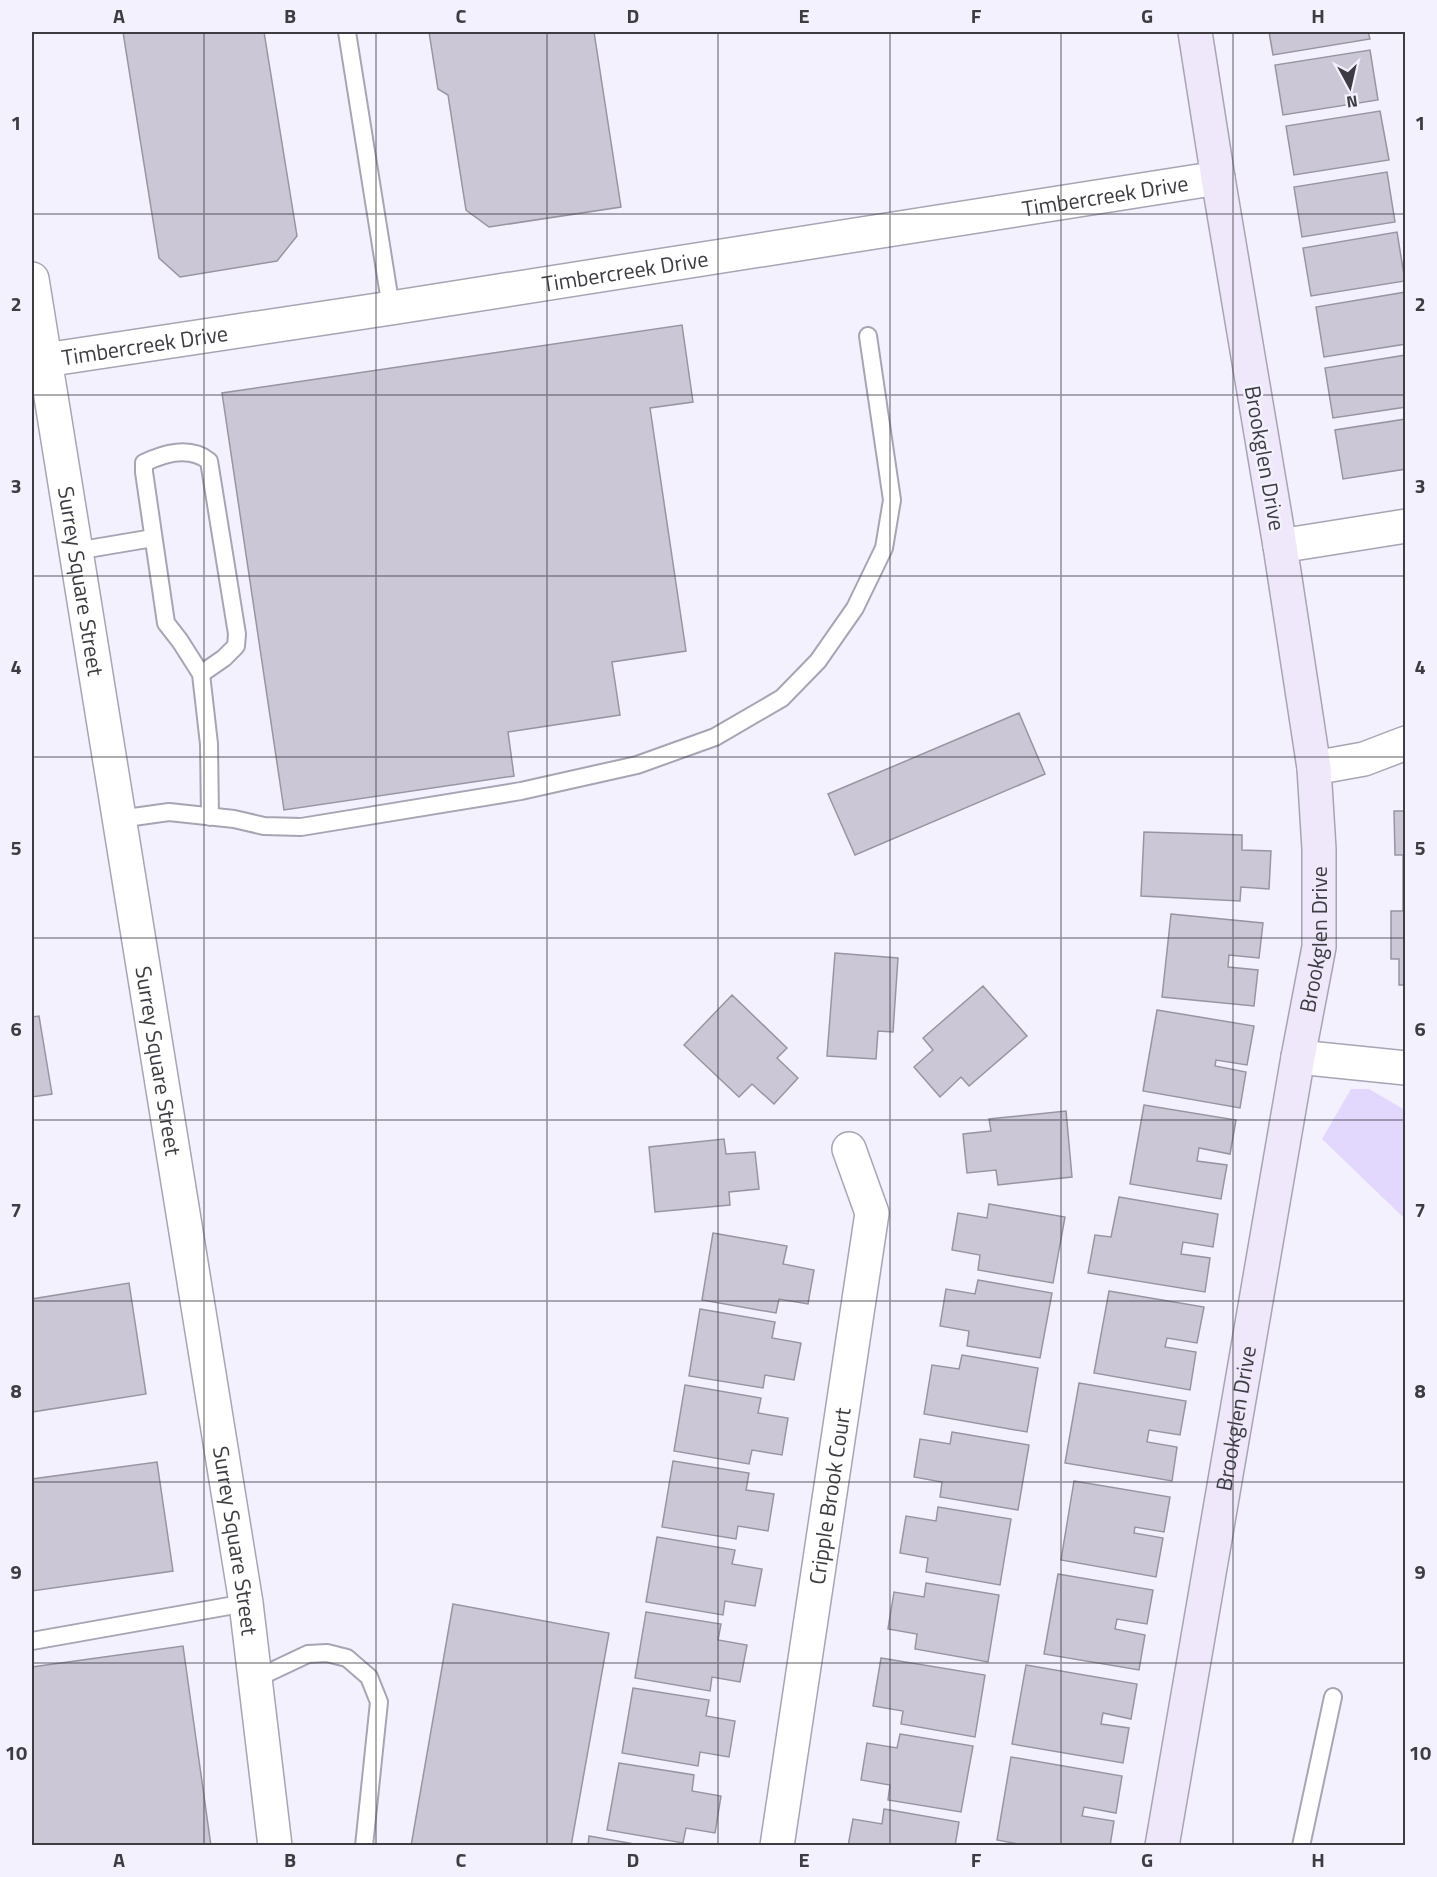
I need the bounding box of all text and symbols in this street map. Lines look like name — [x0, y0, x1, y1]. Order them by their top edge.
text: A — [113, 0, 125, 31]
text: B — [284, 0, 296, 31]
text: C — [456, 0, 467, 31]
text: D — [627, 0, 639, 31]
text: E — [798, 0, 810, 31]
text: F — [971, 0, 982, 31]
text: G — [1141, 0, 1153, 31]
text: H — [1311, 0, 1325, 31]
north arrow — [1320, 57, 1380, 117]
text: N — [1345, 89, 1359, 115]
text: 1 — [10, 107, 22, 138]
text: 1 — [1414, 107, 1426, 138]
street label: Timbercreek Drive — [1020, 166, 1191, 226]
street label: Timbercreek Drive — [540, 241, 711, 301]
text: 2 — [10, 288, 22, 319]
text: 2 — [1414, 288, 1426, 319]
street label: Timbercreek Drive — [59, 316, 230, 374]
street label: Brookglen Drive — [1236, 383, 1294, 533]
text: 3 — [10, 470, 22, 501]
text: 3 — [1414, 470, 1426, 501]
street label: Surrey Square Street — [49, 484, 113, 679]
text: 4 — [10, 651, 22, 682]
text: 4 — [1414, 651, 1426, 682]
text: 5 — [10, 832, 22, 863]
text: 5 — [1414, 832, 1426, 863]
street label: Brookglen Drive — [1290, 866, 1336, 1015]
street label: Surrey Square Street — [126, 964, 190, 1158]
text: 6 — [10, 1013, 22, 1044]
text: 6 — [1414, 1013, 1426, 1044]
text: 7 — [10, 1194, 22, 1225]
text: 7 — [1414, 1194, 1426, 1225]
street label: Brookglen Drive — [1206, 1343, 1265, 1494]
text: 8 — [10, 1375, 22, 1406]
text: 8 — [1414, 1375, 1426, 1406]
street label: Cripple Brook Court — [799, 1405, 860, 1587]
street label: Surrey Square Street — [204, 1443, 267, 1638]
text: 9 — [10, 1556, 22, 1587]
text: 9 — [1414, 1556, 1426, 1587]
text: 10 — [5, 1737, 27, 1768]
text: 10 — [1409, 1737, 1431, 1768]
text: A — [113, 1844, 125, 1875]
text: B — [284, 1844, 296, 1875]
text: C — [456, 1844, 467, 1875]
text: D — [627, 1844, 639, 1875]
text: E — [798, 1844, 810, 1875]
text: F — [971, 1844, 982, 1875]
text: G — [1141, 1844, 1153, 1875]
text: H — [1311, 1844, 1325, 1875]

